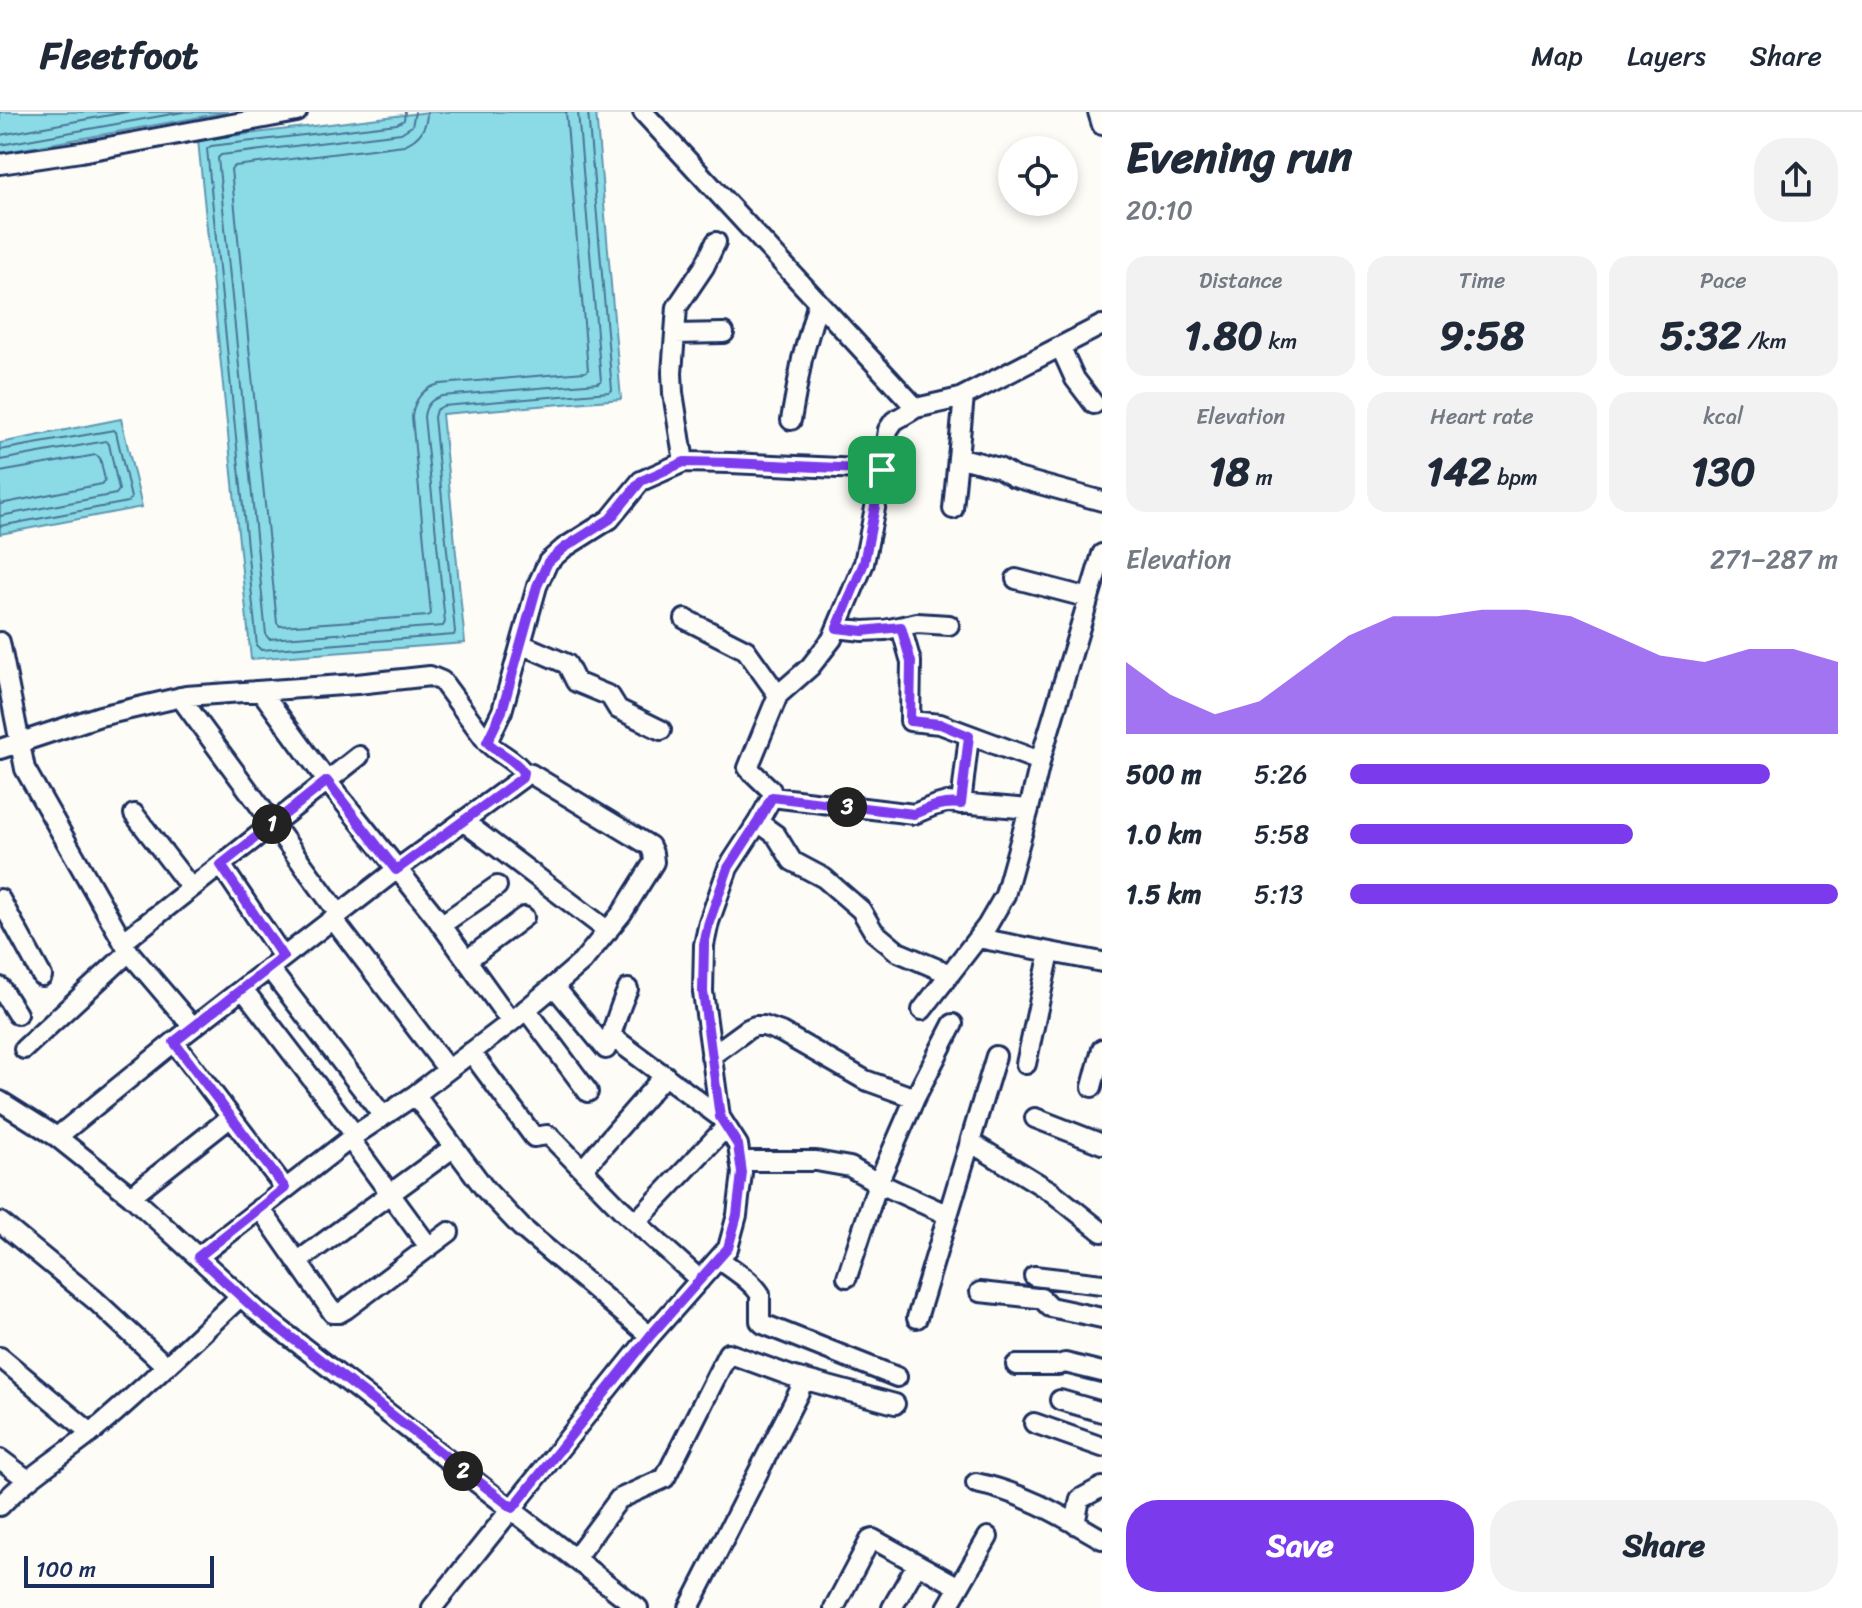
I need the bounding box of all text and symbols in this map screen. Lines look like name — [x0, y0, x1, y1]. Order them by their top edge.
text: Fleetfoot — [40, 22, 198, 89]
text: Map — [1531, 31, 1583, 80]
text: Layers — [1627, 31, 1706, 80]
text: Share — [1750, 31, 1822, 80]
text: Evening run — [1126, 118, 1352, 196]
map controls — [998, 136, 1078, 216]
button: locate — [998, 136, 1078, 216]
button: share — [1754, 138, 1838, 222]
text: 20:10 — [1126, 187, 1193, 233]
text: Distance — [1199, 261, 1282, 300]
text: Time — [1459, 261, 1505, 300]
text: Pace — [1700, 261, 1747, 300]
text: 1.80 — [1184, 300, 1263, 371]
text: 9:58 — [1439, 300, 1525, 371]
text: 5:32 — [1660, 300, 1741, 371]
text: km — [1263, 322, 1297, 361]
text: /km — [1741, 322, 1787, 361]
text: Elevation — [1196, 397, 1285, 436]
text: Heart rate — [1430, 397, 1534, 436]
text: kcal — [1703, 397, 1743, 436]
pin — [848, 436, 916, 504]
text: 18 — [1209, 436, 1250, 507]
text: 142 — [1426, 436, 1491, 507]
text: 130 — [1691, 436, 1756, 507]
icon: arrive — [860, 448, 904, 492]
text: m — [1250, 458, 1273, 497]
text: bpm — [1491, 458, 1538, 497]
text: Elevation — [1126, 536, 1231, 582]
text: 271–287 m — [1710, 536, 1838, 582]
text: 500 m — [1126, 751, 1201, 797]
text: 5:26 — [1254, 751, 1308, 797]
pin: 3 — [827, 787, 867, 827]
text: 3 — [841, 787, 853, 826]
pin: 1 — [252, 804, 292, 844]
text: 1 — [267, 804, 277, 843]
text: 1.0 km — [1126, 811, 1202, 857]
text: 5:58 — [1254, 811, 1309, 857]
text: 1.5 km — [1126, 871, 1201, 917]
text: 5:13 — [1254, 871, 1303, 917]
pin: 2 — [443, 1451, 483, 1491]
text: 2 — [457, 1451, 469, 1490]
button: Save — [1126, 1500, 1474, 1592]
button: Share — [1490, 1500, 1838, 1592]
text: 100 m — [36, 1550, 96, 1589]
scale bar — [24, 1552, 214, 1588]

